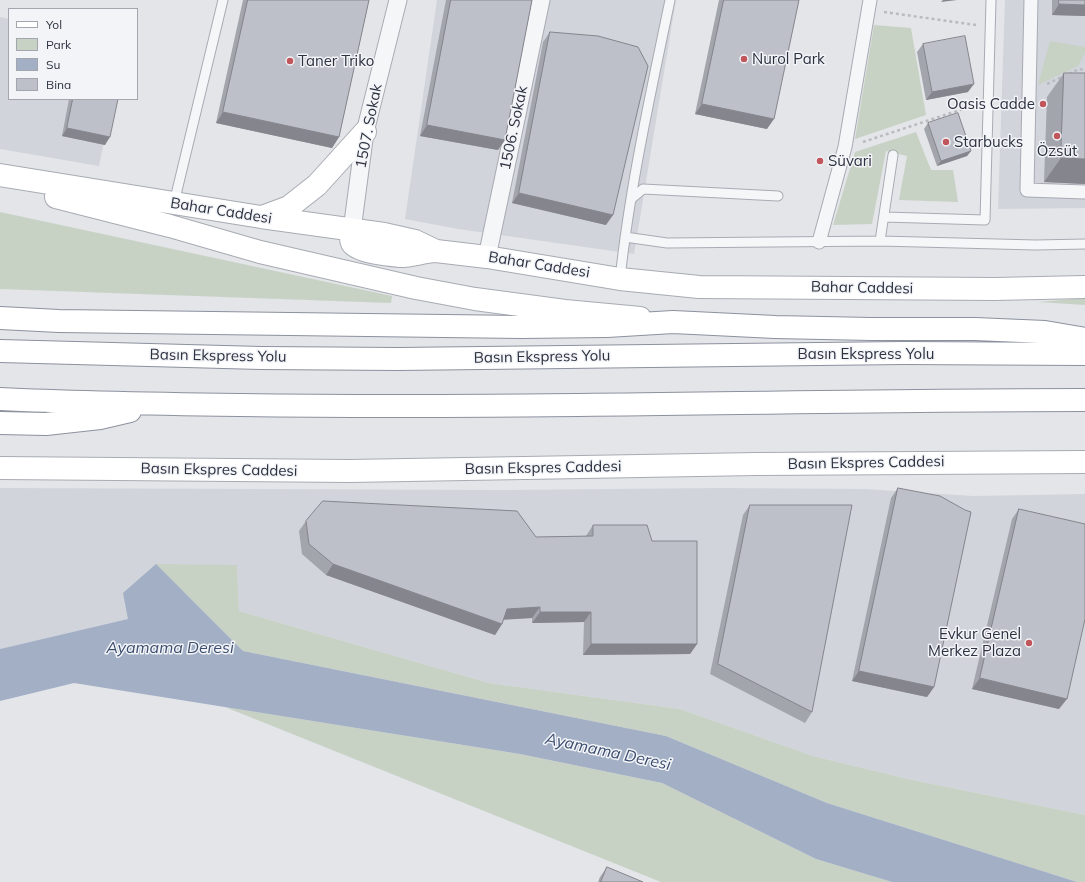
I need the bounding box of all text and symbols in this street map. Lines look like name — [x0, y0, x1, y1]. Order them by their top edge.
legend — [8, 8, 138, 100]
text: Yol — [46, 17, 62, 32]
text: Park — [46, 37, 71, 52]
place label: Nurol Park — [752, 50, 825, 68]
place label: Taner Triko — [298, 52, 374, 70]
marker: Nurol Park — [739, 54, 749, 64]
marker: Taner Triko — [285, 56, 295, 66]
text: Su — [46, 57, 60, 72]
text: Bina — [46, 77, 71, 92]
street label: 1507. Sokak — [352, 82, 386, 170]
street label: 1506. Sokak — [496, 84, 532, 172]
place label: Oasis Cadde — [947, 95, 1035, 113]
marker: Oasis Cadde — [1038, 99, 1048, 109]
marker: Özsüt — [1052, 131, 1062, 141]
place label: Starbucks — [954, 133, 1023, 151]
marker: Starbucks — [941, 137, 951, 147]
place label: Özsüt — [1037, 142, 1077, 160]
place label: Süvari — [828, 152, 872, 170]
marker: Süvari — [815, 156, 825, 166]
street label: Bahar Caddesi — [169, 194, 273, 228]
street label: Bahar Caddesi — [487, 248, 591, 282]
street label: Bahar Caddesi — [811, 278, 913, 298]
street label: Basın Ekspress Yolu — [798, 345, 934, 363]
street label: Basın Ekspress Yolu — [149, 346, 287, 366]
street label: Basın Ekspress Yolu — [473, 347, 611, 367]
street label: Basın Ekspres Caddesi — [787, 453, 945, 473]
street label: Basın Ekspres Caddesi — [464, 458, 622, 478]
street label: Basın Ekspres Caddesi — [140, 460, 298, 480]
place label: Evkur Genel Merkez Plaza — [928, 625, 1021, 660]
water label: Ayamama Deresi — [106, 638, 234, 658]
marker: Evkur Genel Merkez Plaza — [1024, 638, 1034, 648]
water label: Ayamama Deresi — [544, 729, 672, 775]

